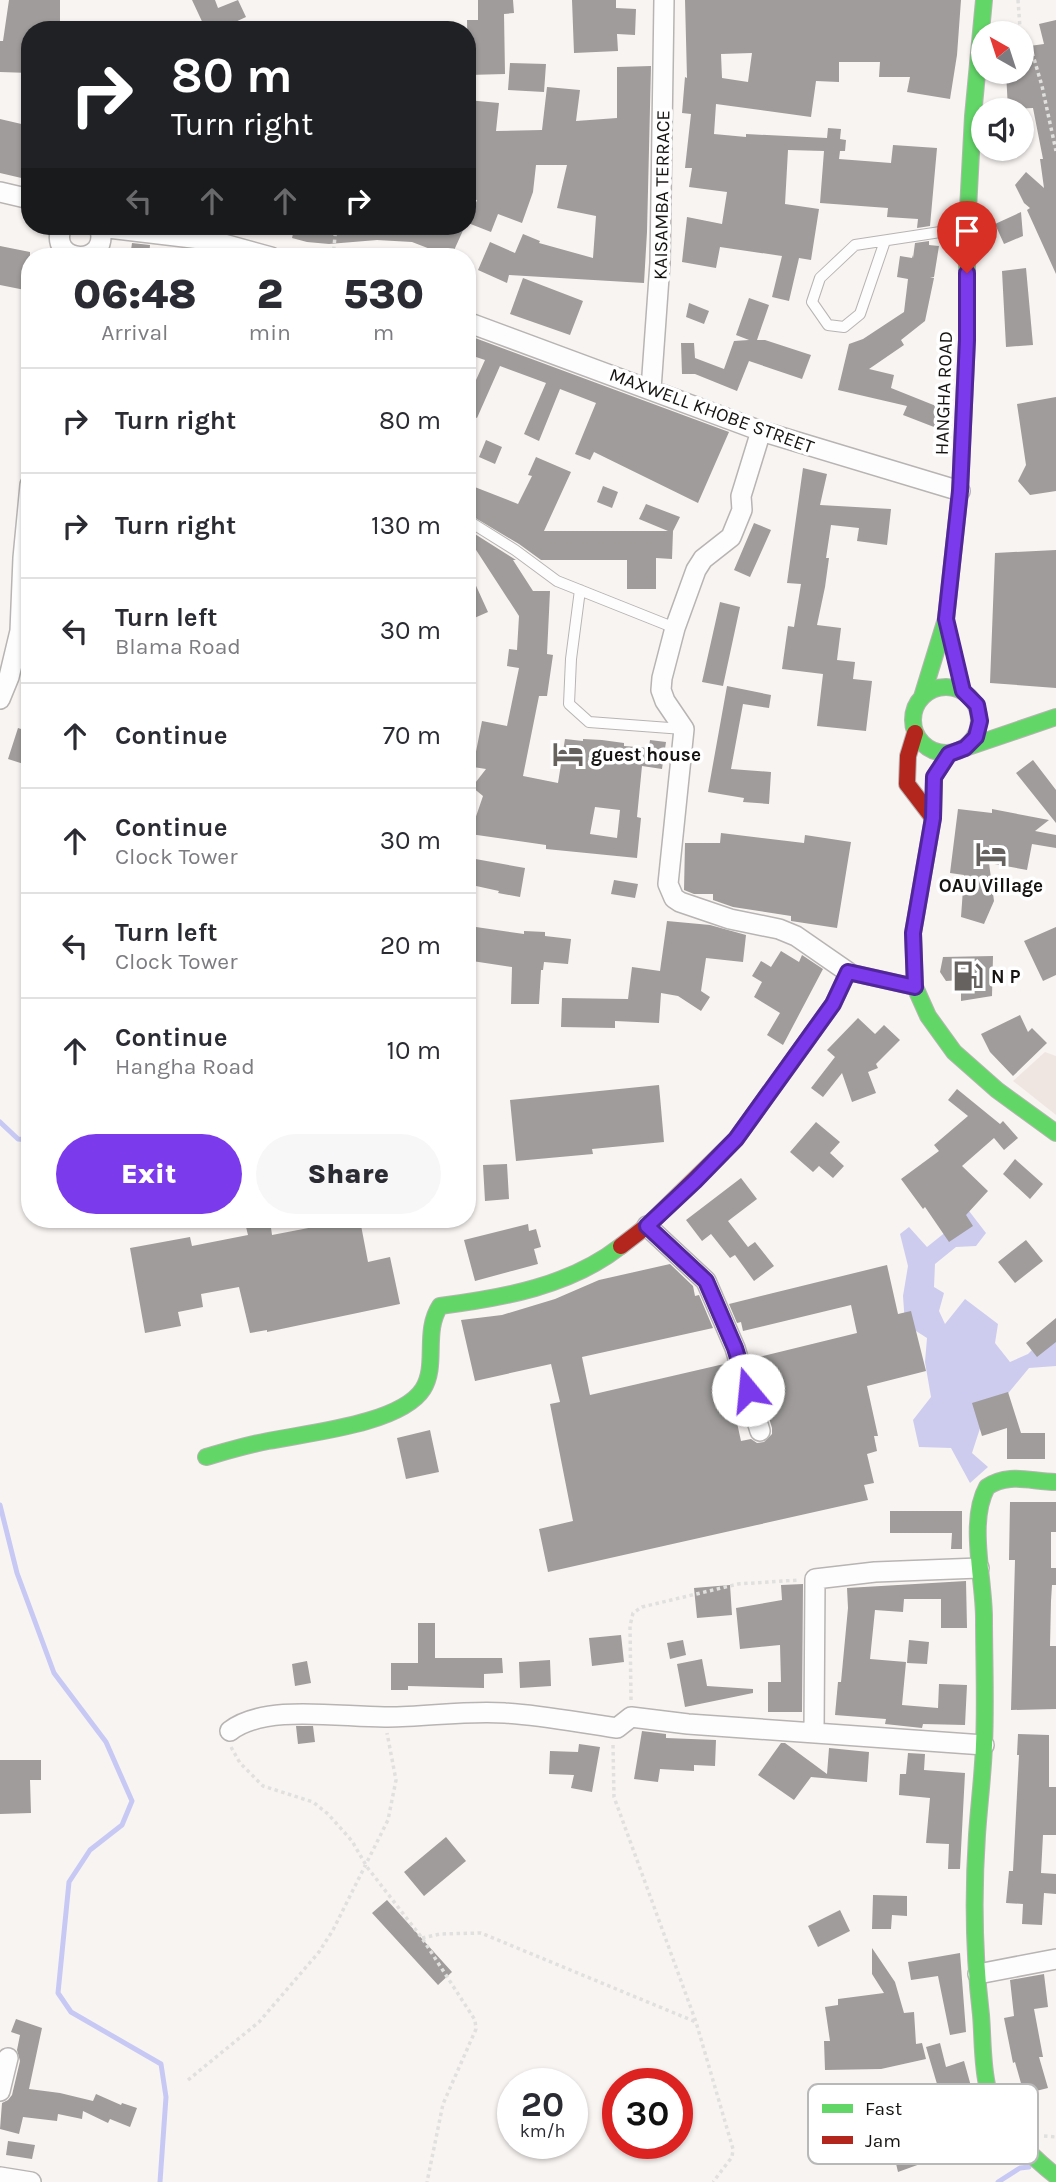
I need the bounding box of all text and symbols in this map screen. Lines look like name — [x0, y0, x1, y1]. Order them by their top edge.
north arrow — [971, 21, 1034, 84]
map controls — [971, 21, 1034, 161]
text: 80 m — [171, 47, 293, 104]
icon: right — [56, 49, 147, 140]
button: sound — [971, 98, 1034, 161]
text: Turn right — [171, 106, 313, 143]
street label: KAISAMBA TERRACE — [650, 110, 674, 280]
icon: left — [120, 182, 158, 220]
icon: ahead — [193, 182, 231, 220]
icon: ahead — [266, 182, 304, 220]
icon: right — [339, 182, 377, 220]
pin — [937, 201, 997, 273]
icon: arrive — [948, 212, 986, 250]
text: 06:48 — [73, 269, 197, 319]
text: 2 — [256, 269, 283, 319]
text: 530 — [343, 269, 424, 319]
text: Arrival — [101, 319, 168, 346]
text: min — [249, 319, 291, 346]
text: m — [373, 319, 394, 346]
street label: HANGHA ROAD — [931, 331, 957, 456]
street label: MAXWELL KHOBE STREET — [606, 364, 817, 458]
icon: right — [56, 402, 94, 440]
text: Turn right — [115, 405, 236, 436]
text: 80 m — [379, 405, 441, 436]
icon: right — [56, 507, 94, 545]
text: Turn right — [115, 510, 236, 541]
text: 130 m — [371, 510, 441, 541]
text: Turn left — [115, 602, 217, 633]
icon: left — [56, 612, 94, 650]
text: 30 m — [380, 615, 441, 646]
text: Blama Road — [115, 633, 241, 660]
icon: ahead — [56, 717, 94, 755]
text: Continue — [115, 720, 227, 751]
text: 70 m — [383, 720, 441, 751]
hotel icon: guest house — [551, 737, 585, 771]
place label: guest house — [591, 744, 701, 766]
text: Continue — [115, 812, 227, 843]
icon: ahead — [56, 822, 94, 860]
text: 30 m — [380, 825, 441, 856]
hotel icon: OAU Village — [974, 837, 1008, 871]
text: Clock Tower — [115, 843, 237, 870]
place label: OAU Village — [939, 875, 1043, 897]
text: Turn left — [115, 917, 217, 948]
icon: left — [56, 927, 94, 965]
text: 20 m — [380, 930, 441, 961]
text: Clock Tower — [115, 948, 237, 975]
fuel station icon: N P — [951, 959, 985, 993]
place label: N P — [991, 966, 1020, 988]
text: Continue — [115, 1022, 227, 1053]
icon: ahead — [56, 1032, 94, 1070]
text: 10 m — [386, 1035, 441, 1066]
text: Hangha Road — [115, 1053, 255, 1080]
button: Exit — [56, 1134, 242, 1214]
button: Share — [256, 1134, 441, 1214]
position arrow — [711, 1353, 785, 1427]
speed limit sign: 30 — [602, 2068, 693, 2159]
text: 20 — [521, 2084, 564, 2125]
legend — [808, 2084, 1038, 2164]
text: Fast — [865, 2098, 902, 2120]
text: km/h — [520, 2120, 565, 2142]
text: Jam — [865, 2130, 901, 2152]

